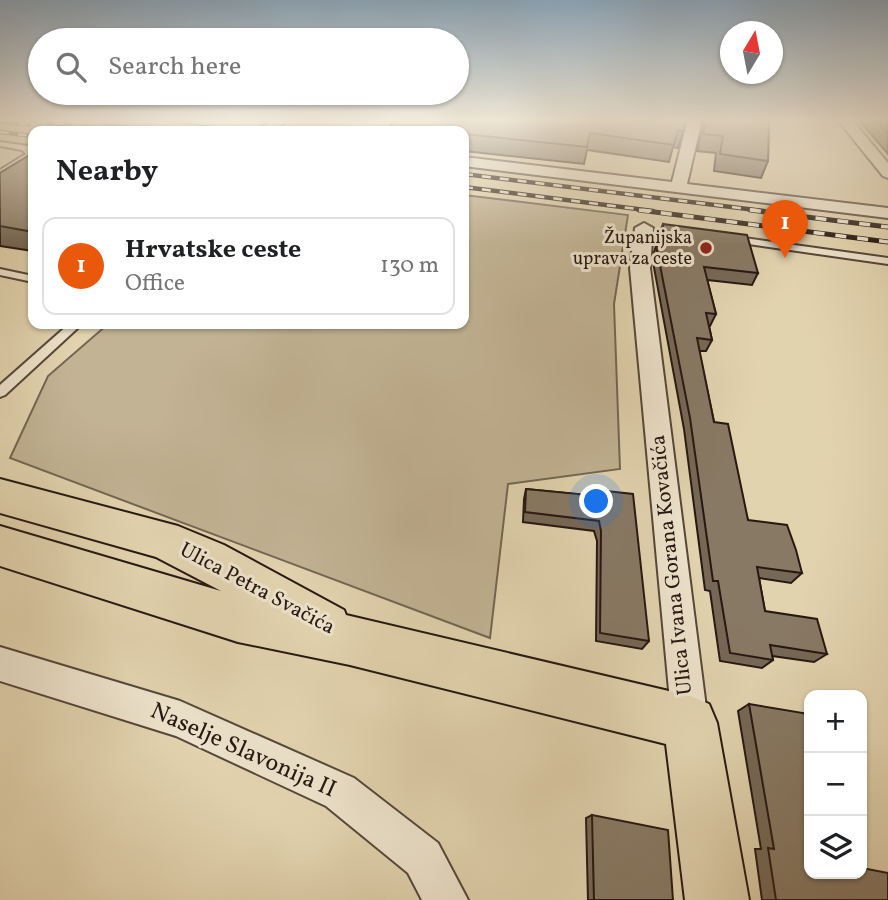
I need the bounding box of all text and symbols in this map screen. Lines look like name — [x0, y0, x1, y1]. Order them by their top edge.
north arrow — [720, 21, 783, 84]
search box — [28, 28, 469, 105]
icon: search — [52, 48, 90, 86]
text: Search here — [108, 49, 241, 85]
text: Nearby — [56, 151, 158, 193]
pin: 1 — [762, 200, 808, 258]
place label: Županijska uprava za ceste — [573, 226, 692, 272]
text: Hrvatske ceste — [125, 232, 301, 268]
marker: Županijska uprava za ceste — [698, 240, 714, 256]
text: 1 — [76, 250, 86, 282]
text: 130 m — [380, 250, 439, 282]
text: Office — [125, 268, 185, 300]
street label: Ulica Ivana Gorana Kovačića — [644, 433, 700, 697]
your location — [579, 484, 613, 518]
street label: Ulica Petra Svačića — [174, 536, 340, 642]
map controls — [804, 690, 867, 879]
button: + — [804, 690, 867, 753]
street label: Naselje Slavonija II — [145, 695, 341, 807]
button: − — [804, 753, 867, 816]
button: layers — [804, 816, 867, 879]

